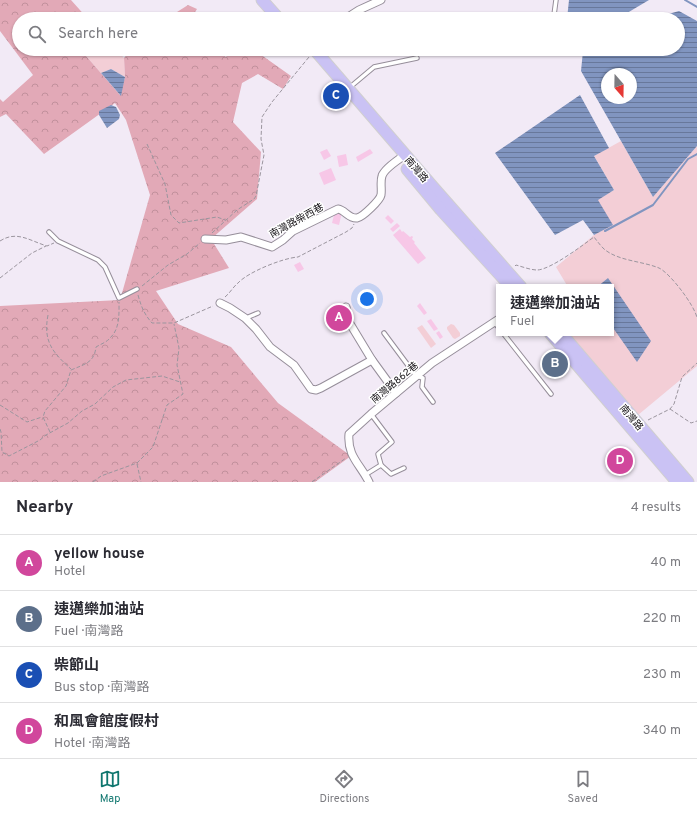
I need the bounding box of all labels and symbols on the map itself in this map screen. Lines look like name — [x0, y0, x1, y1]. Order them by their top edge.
north arrow — [601, 68, 637, 104]
pin: C — [323, 81, 349, 111]
street label: 南灣路 — [401, 154, 431, 186]
street label: 南灣路柴西巷 — [267, 201, 326, 242]
your location — [357, 289, 377, 309]
pin: A — [326, 303, 352, 333]
pin: B — [542, 349, 568, 379]
street label: 南灣路862巷 — [368, 359, 421, 407]
street label: 南灣路 — [616, 402, 645, 434]
pin: D — [607, 446, 633, 476]

